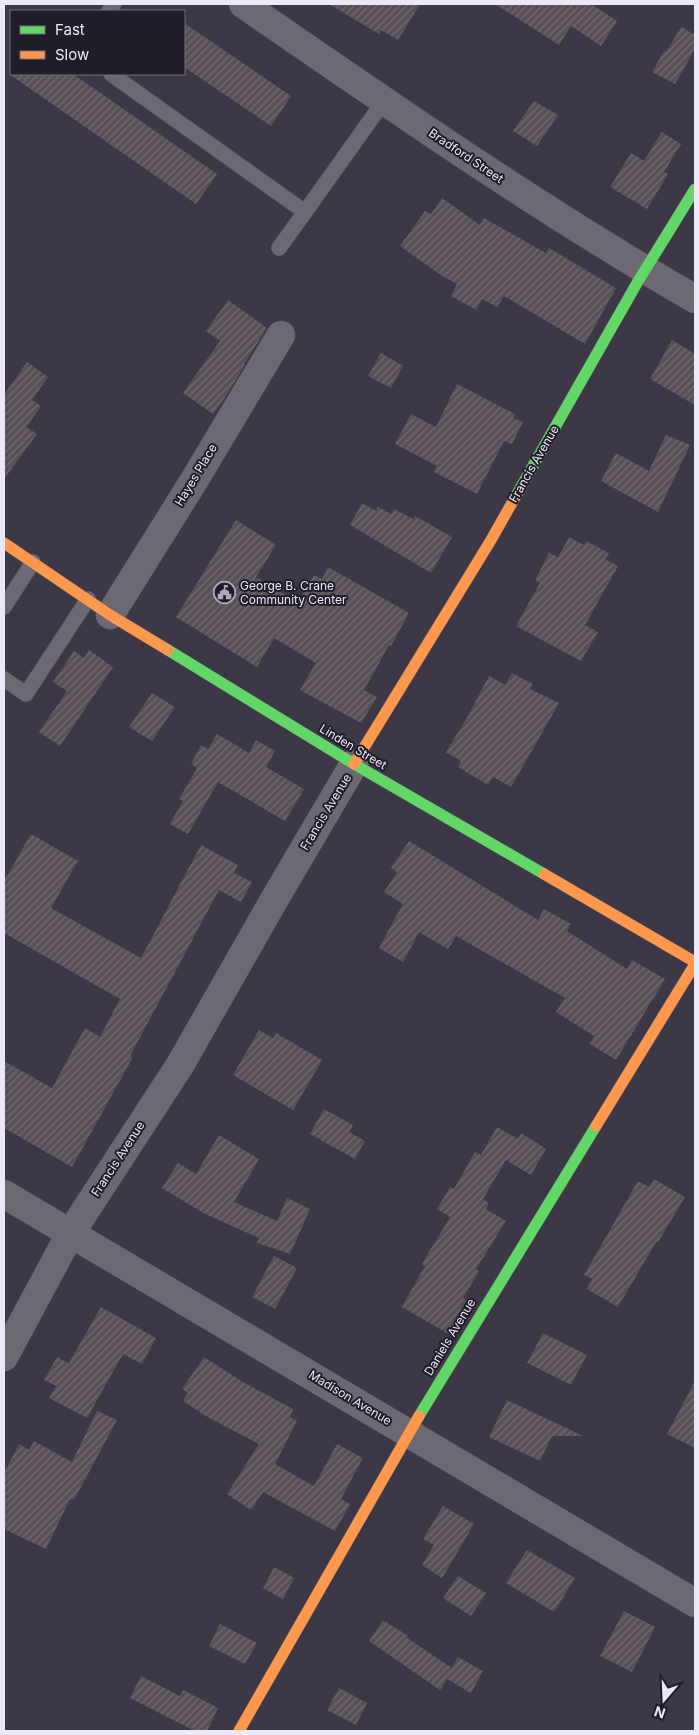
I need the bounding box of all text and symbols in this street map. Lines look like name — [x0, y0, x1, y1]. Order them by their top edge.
legend — [10, 10, 185, 75]
text: Fast — [55, 20, 85, 39]
text: Slow — [55, 45, 89, 64]
street label: Bradford Street — [426, 125, 506, 186]
street label: Francis Avenue — [505, 422, 562, 505]
street label: Hayes Place — [171, 441, 220, 509]
place label: George B. Crane Community Center — [240, 578, 347, 607]
public building icon: George B. Crane Community Center — [212, 581, 236, 605]
street label: Linden Street — [317, 721, 390, 772]
street label: Francis Avenue — [297, 771, 354, 853]
street label: Francis Avenue — [88, 1118, 147, 1199]
street label: Daniels Avenue — [421, 1296, 478, 1378]
street label: Madison Avenue — [306, 1367, 394, 1428]
north arrow — [639, 1675, 689, 1725]
text: N — [652, 1703, 667, 1723]

